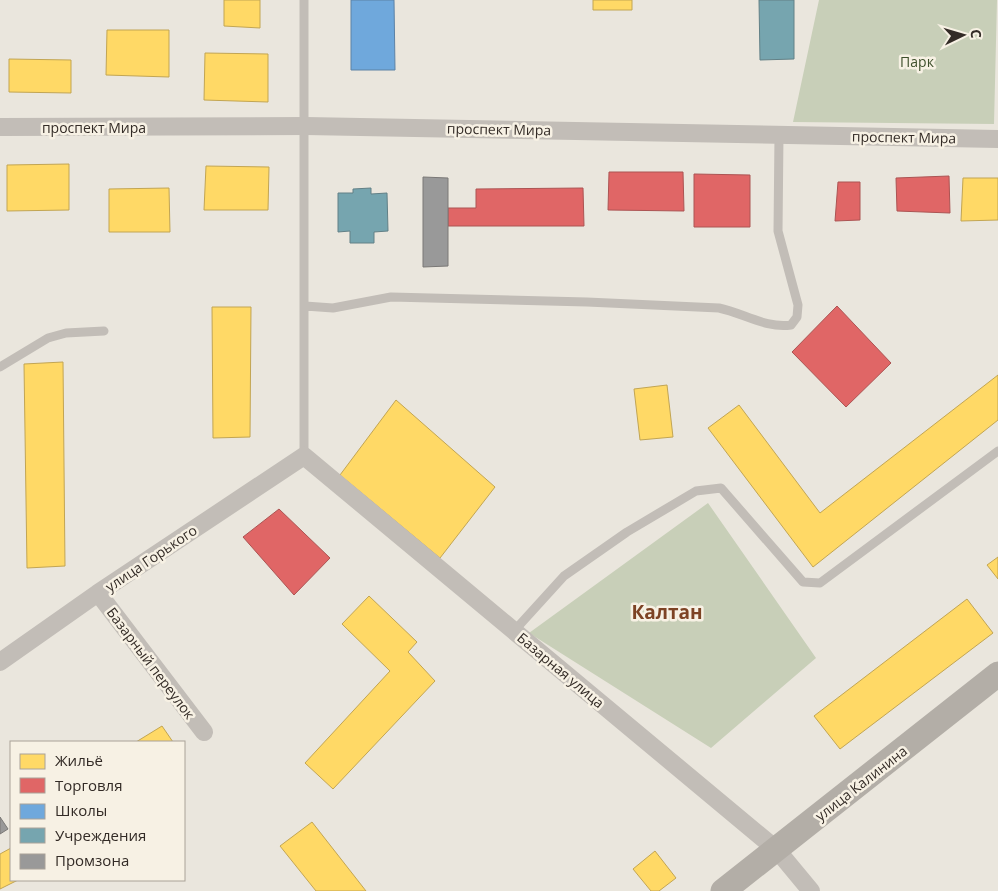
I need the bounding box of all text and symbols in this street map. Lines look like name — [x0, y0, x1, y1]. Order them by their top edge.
north arrow — [938, 10, 988, 60]
text: С — [967, 29, 986, 39]
park label: Парк — [900, 52, 935, 71]
street label: проспект Мира — [42, 118, 146, 137]
street label: проспект Мира — [447, 119, 551, 139]
street label: проспект Мира — [852, 127, 956, 147]
street label: улица Горького — [101, 520, 201, 596]
district label: Калтан — [631, 599, 703, 625]
street label: Базарный переулок — [103, 603, 200, 723]
street label: Базарная улица — [514, 628, 608, 712]
legend — [10, 741, 185, 881]
street label: улица Калинина — [811, 741, 911, 825]
text: Жильё — [55, 750, 103, 770]
text: Торговля — [55, 775, 122, 795]
text: Школы — [55, 800, 107, 820]
text: Учреждения — [55, 825, 146, 845]
text: Промзона — [55, 850, 129, 870]

